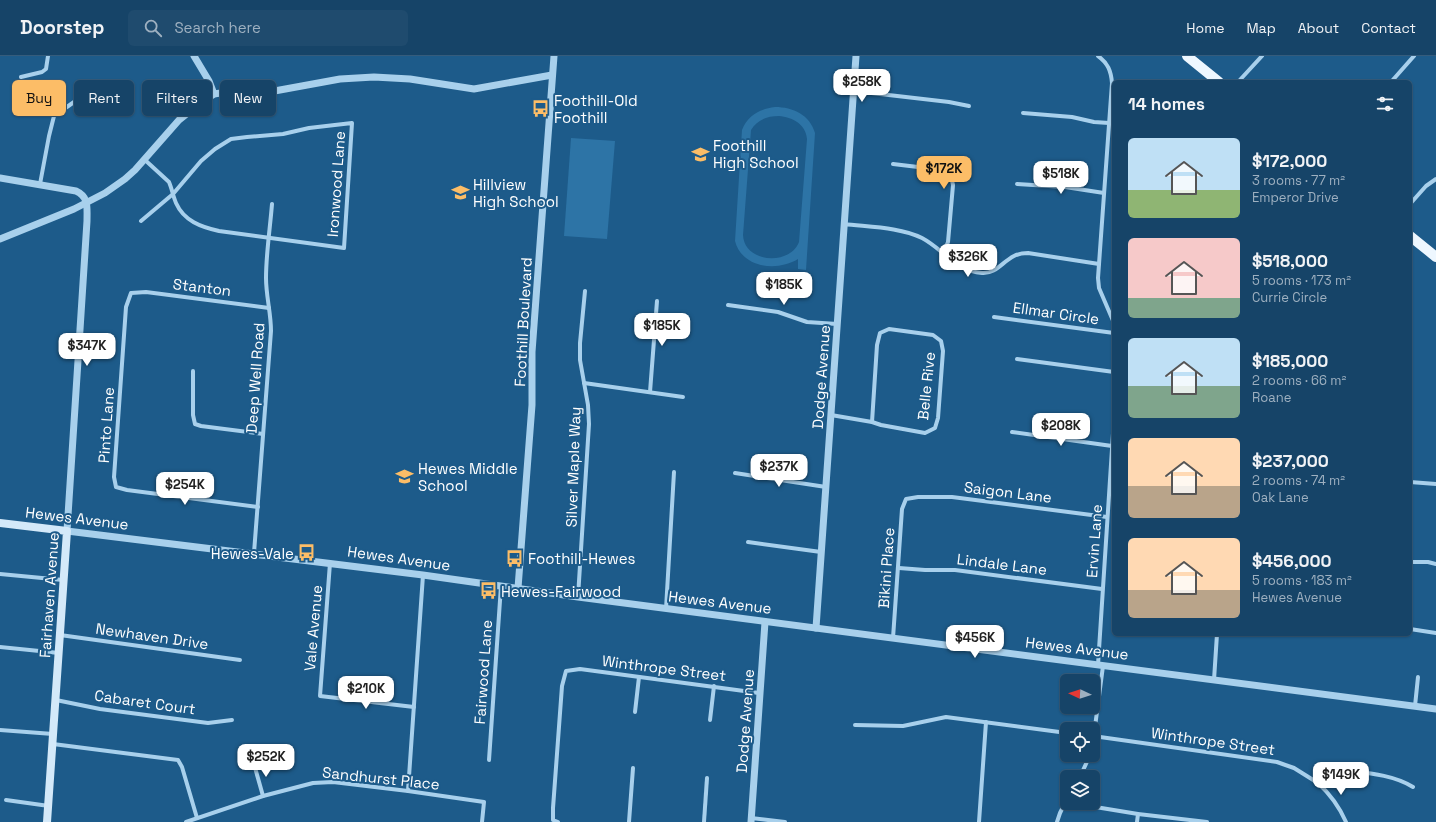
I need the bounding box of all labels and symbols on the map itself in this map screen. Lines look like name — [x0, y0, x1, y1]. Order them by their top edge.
pin: $258K — [834, 69, 890, 103]
place label: Foothill-Old Foothill — [554, 91, 638, 127]
bus stop icon: Foothill-Old Foothill — [531, 99, 551, 119]
street label: Ironwood Lane — [323, 130, 349, 238]
place label: Foothill High School — [713, 136, 799, 172]
school or university icon: Foothill High School — [690, 144, 710, 164]
pin: $172K — [916, 156, 972, 190]
pin: $518K — [1033, 161, 1089, 195]
place label: Hillview High School — [473, 175, 559, 211]
school or university icon: Hillview High School — [450, 183, 470, 203]
pin: $326K — [940, 244, 996, 278]
street label: Foothill Boulevard — [510, 257, 536, 387]
pin: $185K — [756, 272, 812, 306]
street label: Stanton — [172, 274, 232, 300]
street label: Ellmar Circle — [1012, 298, 1101, 328]
pin: $185K — [634, 313, 690, 347]
street label: Deep Well Road — [242, 322, 268, 434]
street label: Dodge Avenue — [808, 324, 834, 430]
pin: $347K — [59, 333, 115, 367]
street label: Belle Rive — [913, 351, 939, 421]
street label: Pinto Lane — [94, 386, 118, 464]
street label: Silver Maple Way — [561, 406, 585, 528]
pin: $208K — [1033, 413, 1089, 447]
pin: $237K — [751, 454, 807, 488]
place label: Hewes Middle School — [418, 459, 518, 495]
school or university icon: Hewes Middle School — [395, 467, 415, 487]
pin: $254K — [157, 472, 213, 506]
street label: Saigon Lane — [963, 477, 1053, 507]
street label: Hewes Avenue — [24, 502, 130, 534]
street label: Ervin Lane — [1082, 503, 1106, 578]
street label: Bikini Place — [874, 527, 898, 609]
street label: Fairhaven Avenue — [35, 531, 63, 658]
street label: Hewes Avenue — [346, 541, 452, 575]
bus stop icon: Hewes-Vale — [297, 543, 317, 563]
place label: Hewes-Vale — [211, 544, 294, 563]
bus stop icon: Foothill-Hewes — [505, 548, 525, 568]
place label: Foothill-Hewes — [528, 549, 636, 568]
street label: Lindale Lane — [956, 549, 1048, 579]
bus stop icon: Hewes-Fairwood — [478, 581, 498, 601]
place label: Hewes-Fairwood — [501, 582, 621, 601]
street label: Vale Avenue — [300, 584, 326, 672]
street label: Hewes Avenue — [667, 586, 773, 618]
street label: Newhaven Drive — [94, 619, 210, 653]
street label: Fairwood Lane — [470, 619, 496, 725]
pin: $456K — [947, 625, 1003, 659]
street label: Hewes Avenue — [1024, 632, 1130, 664]
street label: Winthrope Street — [601, 651, 727, 685]
street label: Dodge Avenue — [732, 668, 758, 774]
north arrow — [1060, 674, 1100, 714]
pin: $210K — [338, 676, 394, 710]
street label: Cabaret Court — [93, 686, 197, 719]
street label: Winthrope Street — [1150, 723, 1276, 759]
pin: $252K — [238, 744, 294, 778]
street label: Sandhurst Place — [321, 762, 441, 794]
pin: $149K — [1313, 762, 1369, 796]

